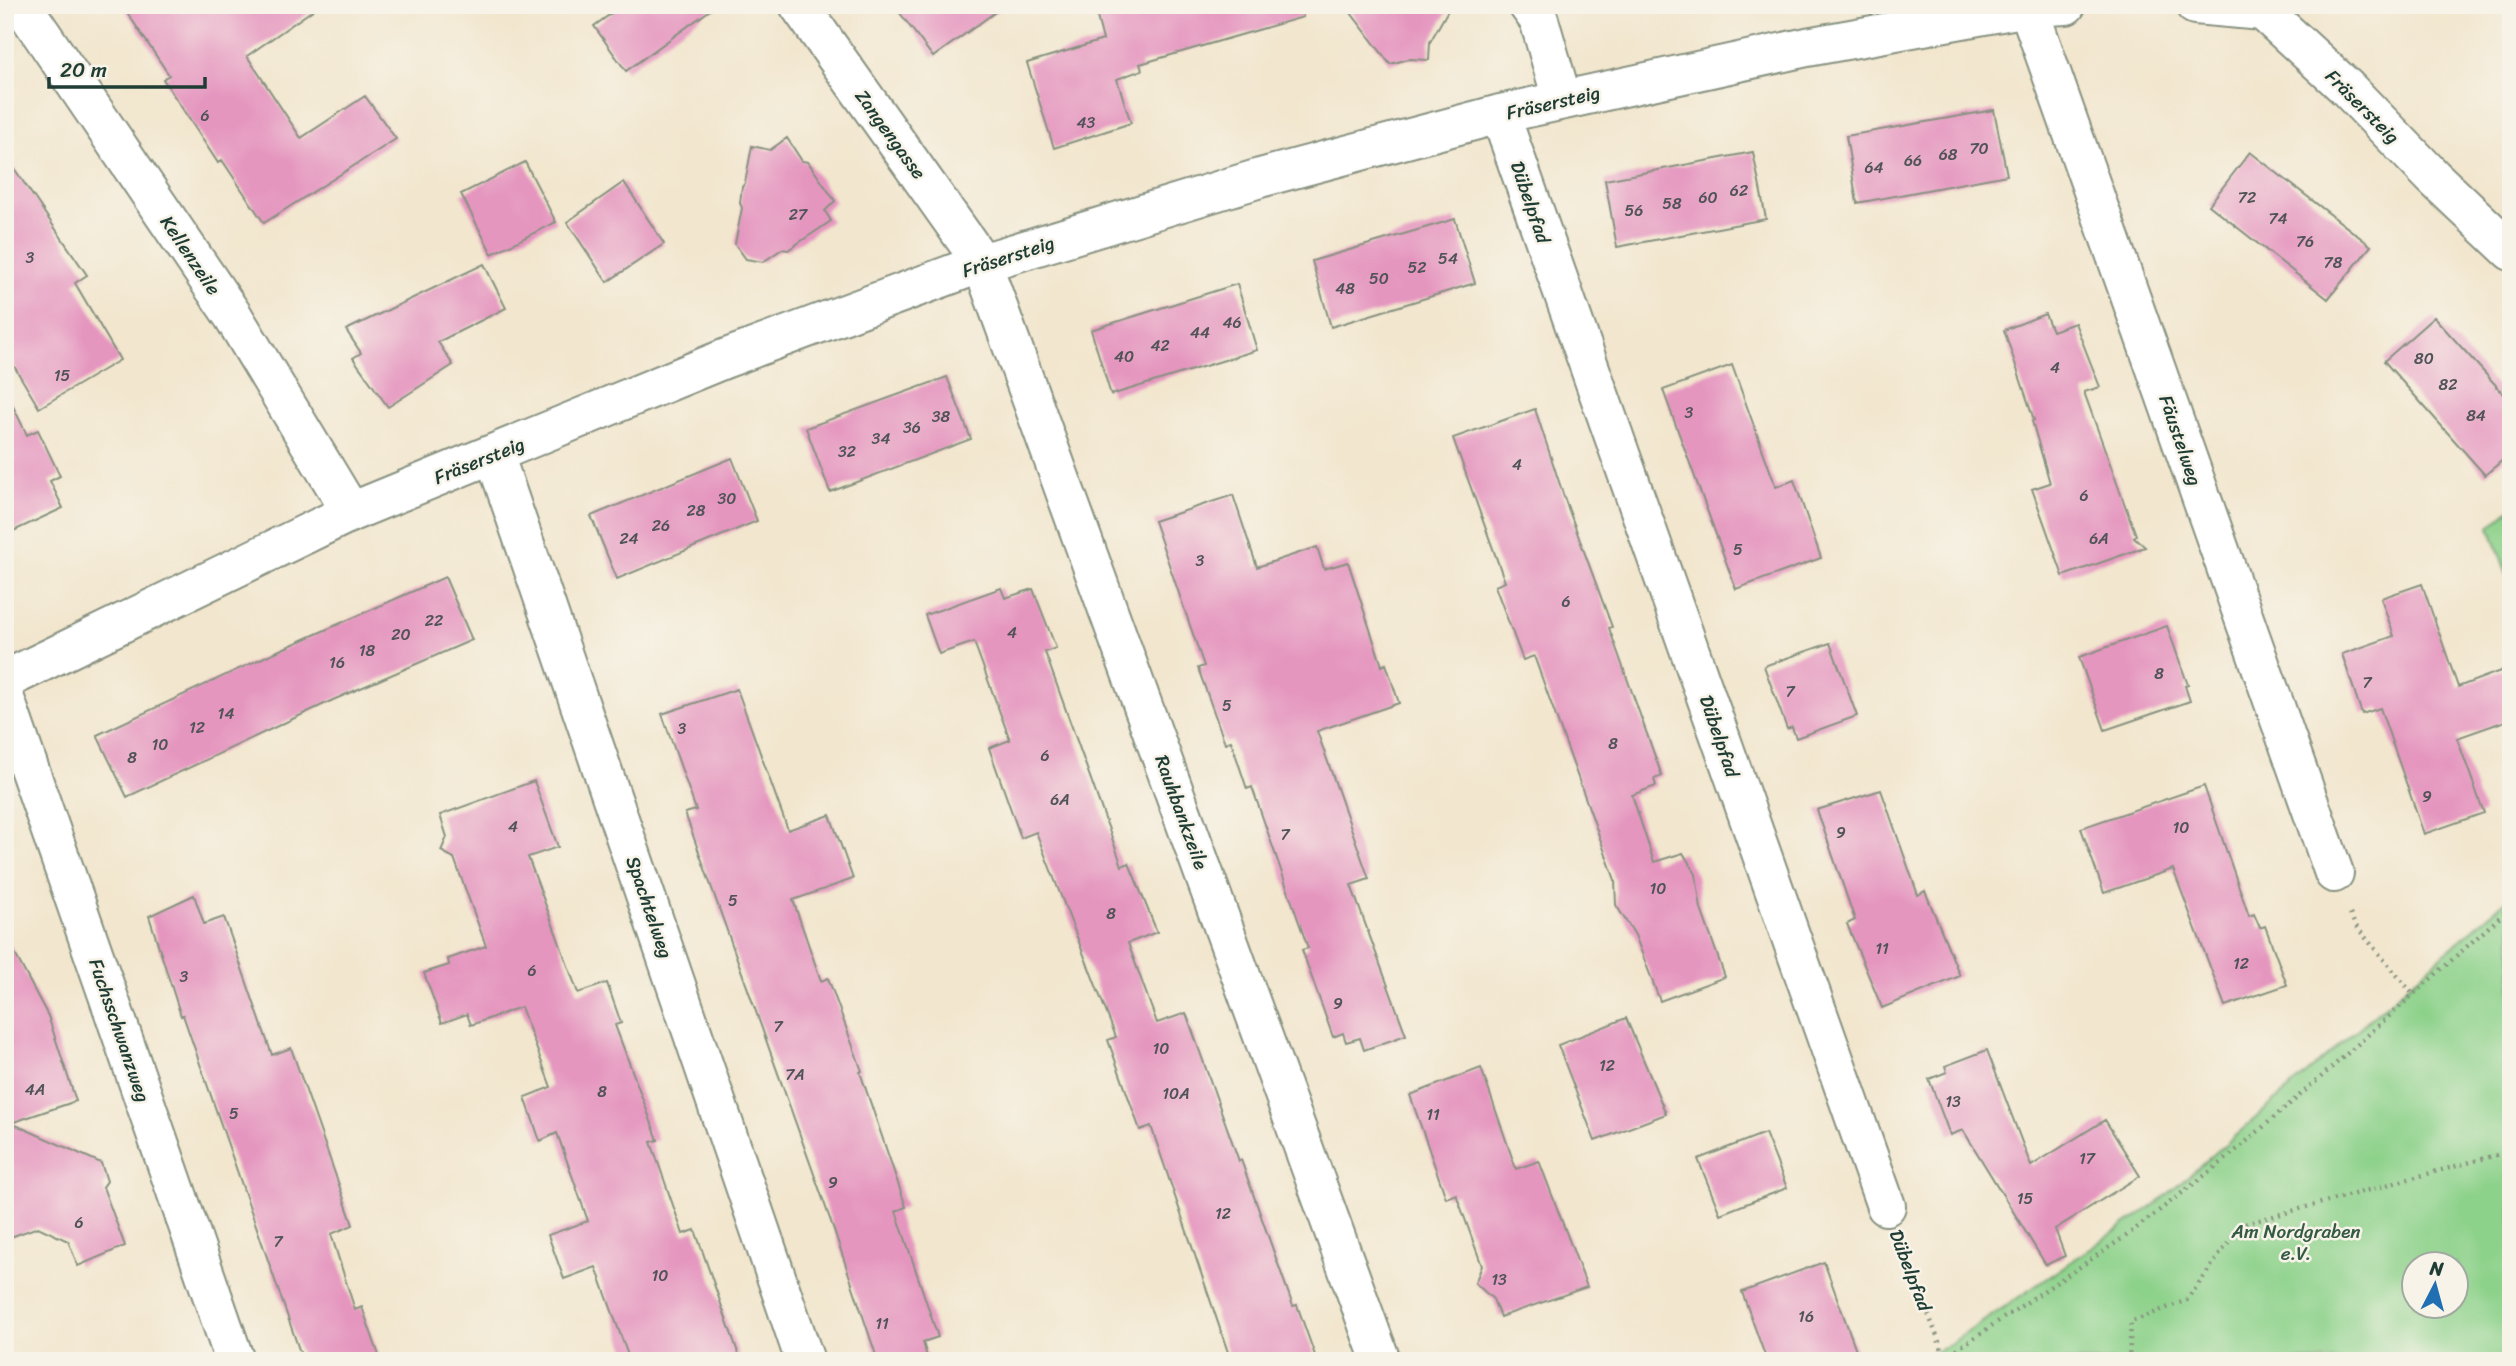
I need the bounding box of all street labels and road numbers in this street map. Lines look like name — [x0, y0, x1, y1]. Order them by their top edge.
street label: Fräsersteig — [2317, 61, 2408, 152]
street label: Fräsersteig — [1503, 76, 1603, 129]
street label: Zangengasse — [846, 82, 935, 187]
street label: Dübelpfad — [1501, 157, 1560, 249]
street label: Kellenzeile — [152, 208, 230, 302]
street label: Fräsersteig — [958, 226, 1059, 287]
street label: Fäustelweg — [2150, 390, 2212, 490]
street label: Fräsersteig — [429, 427, 530, 494]
street label: Dübelpfad — [1690, 691, 1749, 783]
street label: Rauhbankzeile — [1146, 750, 1218, 874]
street label: Spachtelweg — [617, 852, 683, 963]
street label: Fuchsschwanzweg — [79, 954, 160, 1107]
street label: Dübelpfad — [1880, 1225, 1942, 1317]

